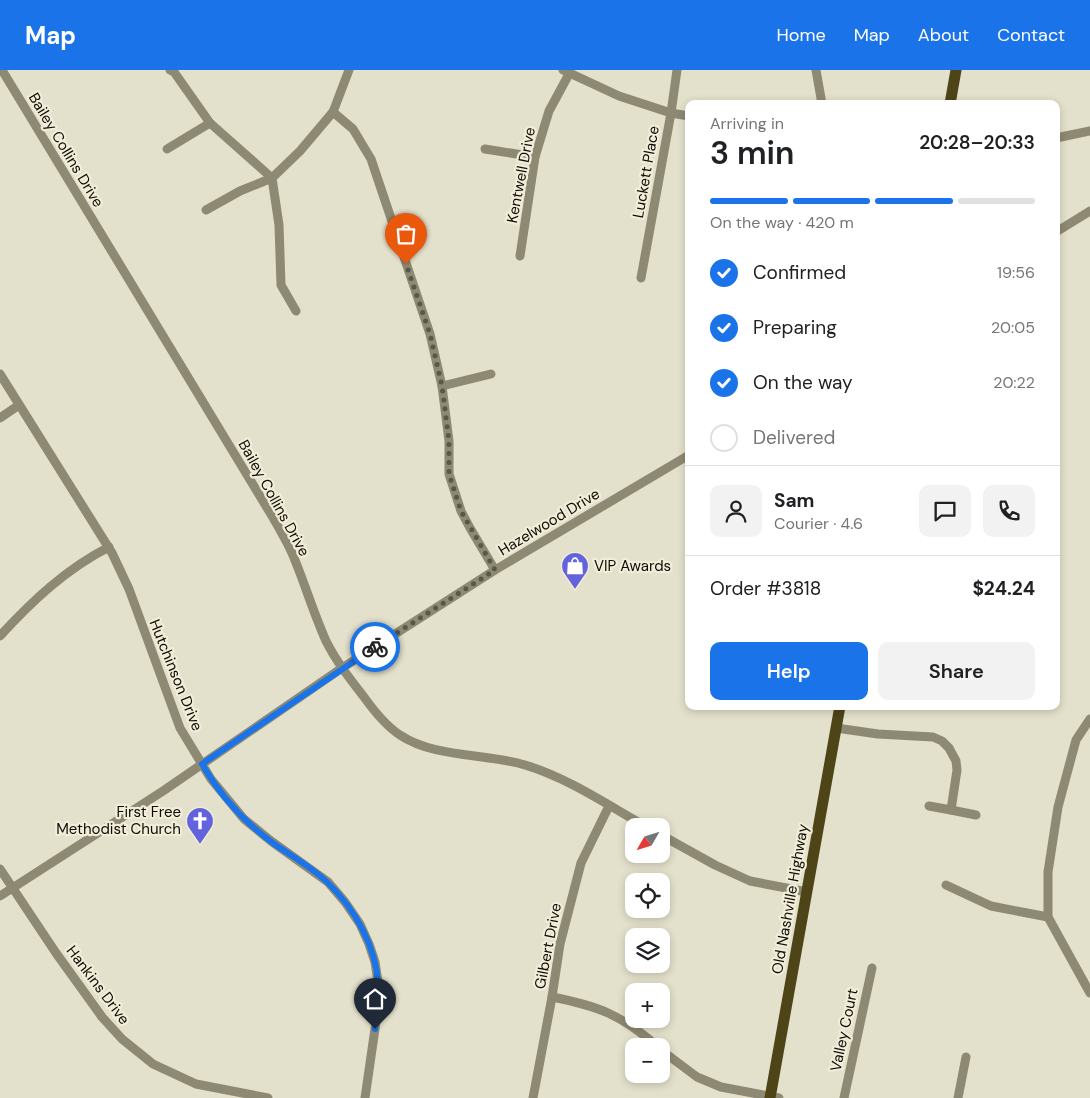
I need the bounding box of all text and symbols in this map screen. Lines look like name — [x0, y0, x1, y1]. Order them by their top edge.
text: Map — [25, 20, 76, 51]
text: Home — [776, 23, 826, 47]
text: Map — [854, 23, 890, 47]
text: About — [918, 23, 969, 47]
text: Contact — [997, 23, 1065, 47]
street label: Bailey Collins Drive — [24, 89, 108, 211]
text: Arriving in — [710, 113, 784, 134]
street label: Luckett Place — [628, 124, 664, 220]
street label: Kentwell Drive — [502, 125, 540, 225]
text: 20:28–20:33 — [919, 130, 1035, 155]
text: 3 min — [710, 132, 794, 174]
text: On the way · 420 m — [710, 212, 854, 233]
pin — [385, 213, 427, 264]
icon: bag — [392, 220, 420, 248]
icon: check — [710, 259, 738, 287]
text: Confirmed — [753, 260, 846, 285]
text: 19:56 — [997, 262, 1035, 283]
icon: check — [710, 314, 738, 342]
text: Preparing — [753, 315, 837, 340]
text: 20:05 — [991, 317, 1035, 338]
icon: check — [710, 369, 738, 397]
text: On the way — [753, 370, 853, 395]
text: 20:22 — [993, 372, 1035, 393]
text: Delivered — [753, 425, 835, 450]
street label: Bailey Collins Drive — [234, 436, 314, 560]
street label: Hazelwood Drive — [495, 484, 603, 560]
button: person — [710, 485, 762, 537]
button: chat — [919, 485, 971, 537]
button: phone — [983, 485, 1035, 537]
text: Sam — [774, 488, 815, 513]
text: Courier · 4.6 — [774, 513, 863, 534]
shop icon: VIP Awards — [560, 551, 590, 590]
place label: VIP Awards — [594, 556, 671, 576]
text: Order #3818 — [710, 576, 821, 601]
text: $24.24 — [972, 576, 1035, 601]
street label: Hutchinson Drive — [145, 616, 207, 734]
courier — [350, 622, 400, 672]
icon: bike — [361, 633, 389, 661]
button: Help — [710, 642, 868, 700]
button: Share — [878, 642, 1035, 700]
place label: First Free Methodist Church — [56, 802, 181, 839]
church icon: First Free Methodist Church — [185, 806, 215, 845]
north arrow — [625, 818, 670, 862]
map controls — [625, 818, 670, 1083]
street label: Old Nashville Highway — [767, 822, 813, 976]
button: locate — [625, 873, 670, 918]
street label: Gilbert Drive — [530, 901, 566, 991]
button: layers — [625, 928, 670, 973]
street label: Hankins Drive — [62, 942, 134, 1028]
pin — [354, 978, 396, 1029]
button: + — [625, 983, 670, 1028]
icon: home — [361, 985, 389, 1013]
street label: Valley Court — [825, 987, 863, 1073]
button: − — [625, 1038, 670, 1083]

